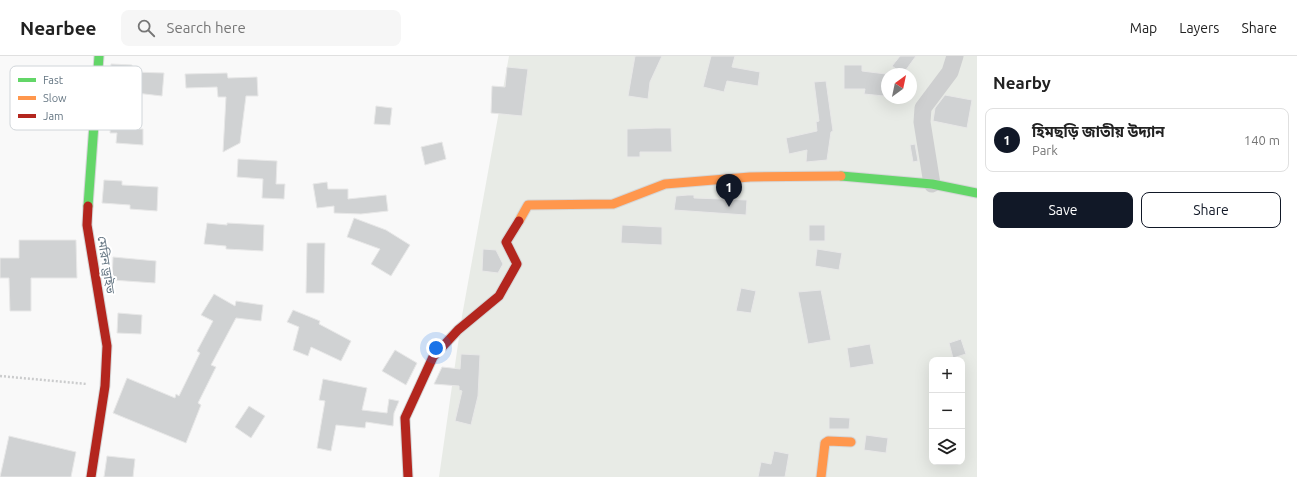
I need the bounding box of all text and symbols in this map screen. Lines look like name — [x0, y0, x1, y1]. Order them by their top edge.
search box — [121, 10, 401, 46]
text: Nearbee — [20, 17, 97, 39]
icon: search — [135, 17, 157, 39]
text: Search here — [167, 19, 246, 36]
text: Map — [1130, 20, 1157, 36]
text: Layers — [1179, 20, 1219, 36]
text: Share — [1241, 20, 1277, 36]
legend — [10, 66, 142, 130]
north arrow — [881, 68, 917, 104]
text: Nearby — [993, 73, 1051, 92]
text: Fast — [43, 74, 64, 86]
text: Slow — [43, 92, 67, 104]
text: Jam — [43, 110, 64, 122]
text: হিমছড়ি জাতীয় উদ্যান — [1032, 123, 1165, 140]
text: 1 — [1003, 133, 1011, 147]
text: 140 m — [1244, 133, 1280, 147]
text: Park — [1032, 143, 1058, 157]
pin: 1 — [716, 174, 742, 207]
button: Save — [993, 192, 1133, 228]
button: Share — [1141, 192, 1281, 228]
street label: মেরিন ড্রাইভ — [94, 235, 119, 295]
your location — [426, 338, 446, 358]
map controls — [929, 357, 965, 465]
button: + — [929, 357, 965, 393]
button: − — [929, 393, 965, 429]
button: layers — [929, 429, 965, 465]

